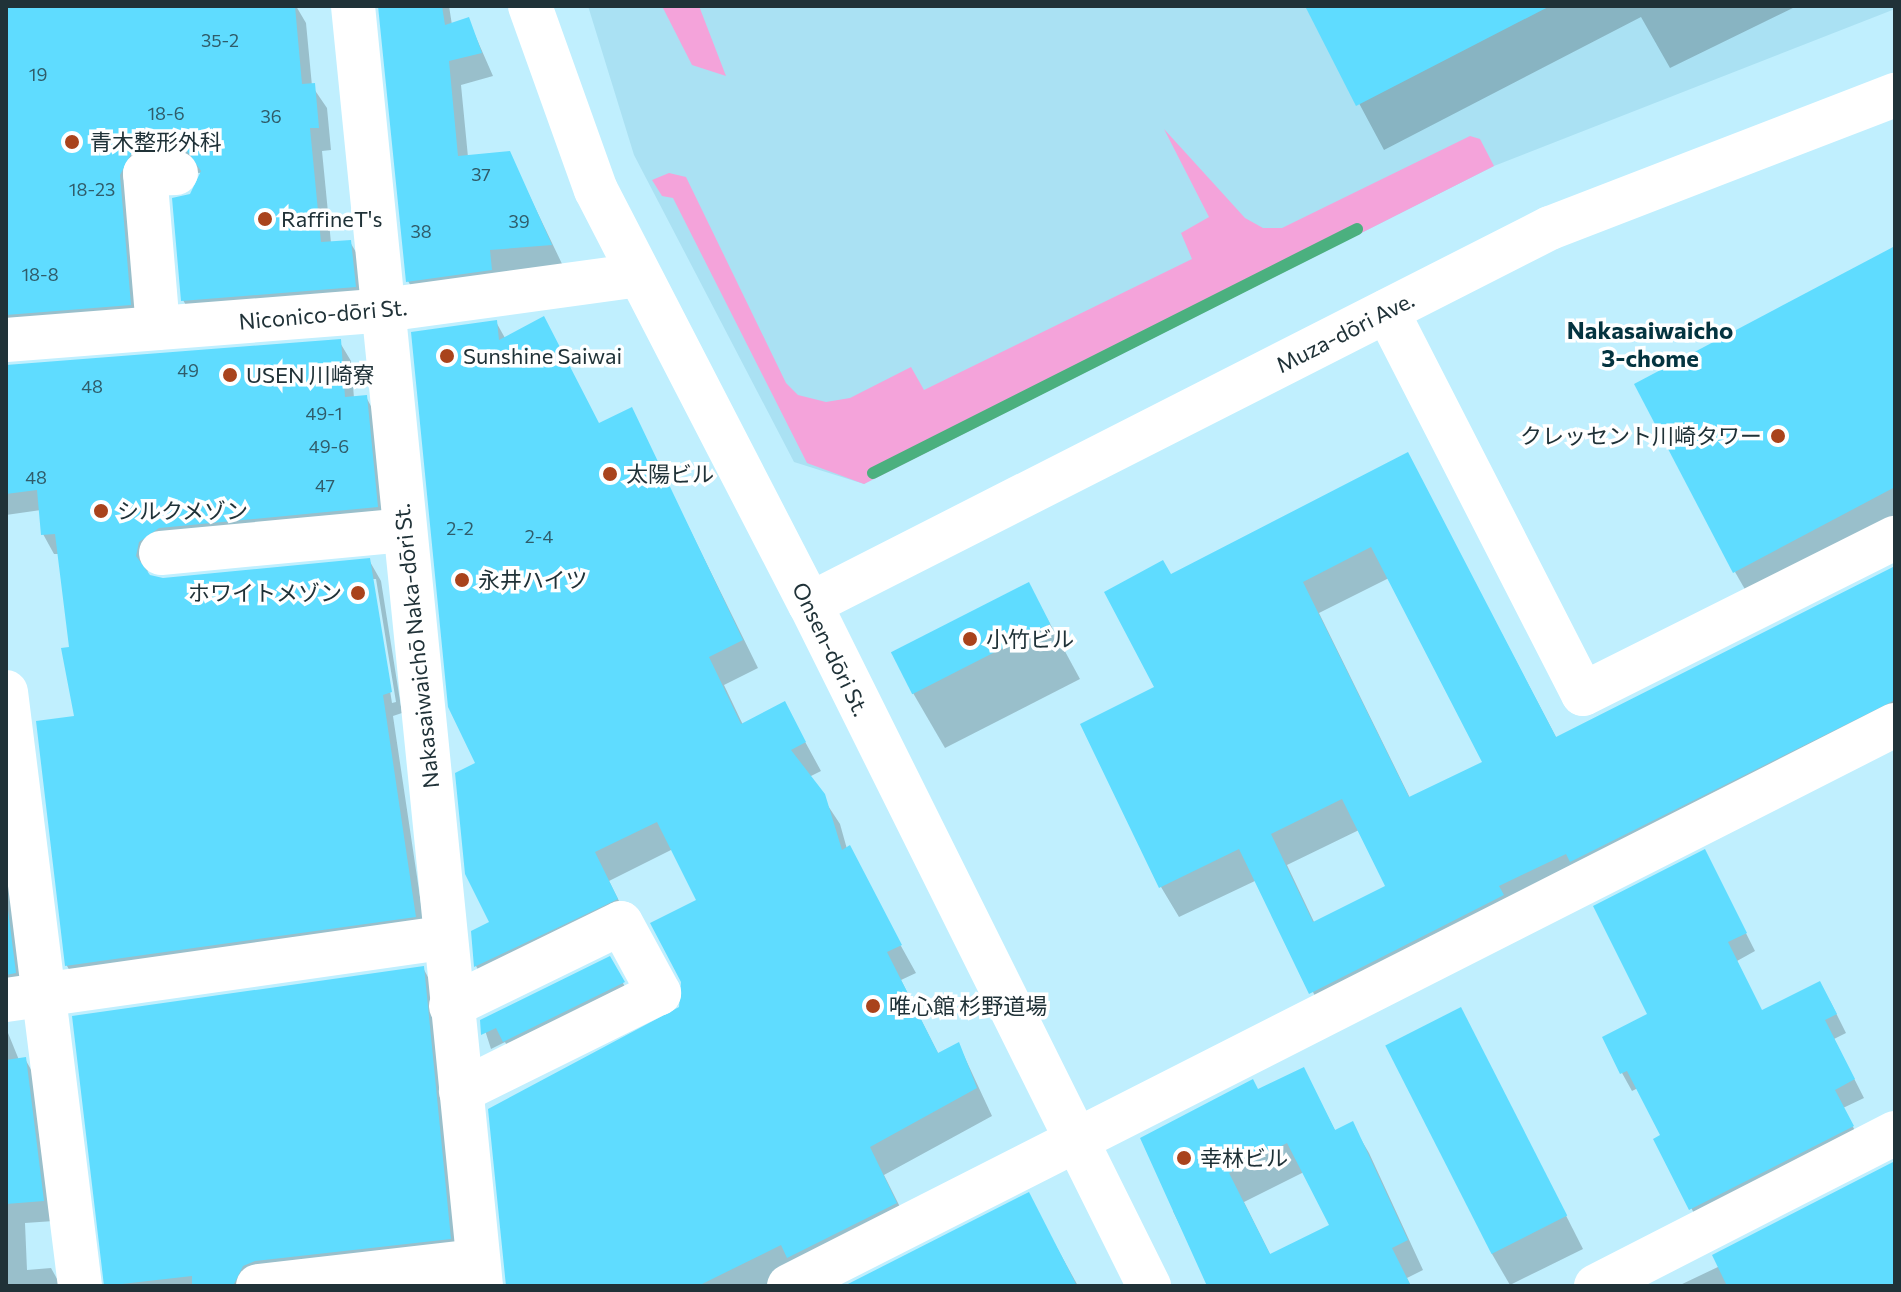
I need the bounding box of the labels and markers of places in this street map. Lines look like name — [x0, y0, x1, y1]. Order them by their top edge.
place label: 青木整形外科 — [90, 129, 222, 155]
marker: 青木整形外科 — [61, 131, 83, 153]
place label: RaffineT's — [281, 206, 382, 232]
marker: RaffineT's — [256, 210, 274, 228]
place label: Sunshine Saiwai — [463, 343, 622, 369]
marker: Sunshine Saiwai — [438, 347, 456, 365]
place label: USEN 川崎寮 — [246, 362, 375, 388]
marker: USEN 川崎寮 — [221, 366, 239, 384]
place label: クレッセント川崎タワー — [1520, 423, 1762, 449]
marker: クレッセント川崎タワー — [1769, 427, 1787, 445]
place label: 太陽ビル — [626, 461, 714, 487]
marker: 太陽ビル — [601, 465, 619, 483]
place label: シルクメゾン — [117, 498, 249, 524]
marker: シルクメゾン — [92, 502, 110, 520]
place label: 永井ハイツ — [478, 567, 588, 593]
marker: 永井ハイツ — [453, 571, 471, 589]
place label: ホワイトメゾン — [188, 580, 342, 606]
marker: ホワイトメゾン — [349, 584, 367, 602]
place label: 小竹ビル — [986, 626, 1074, 652]
marker: 小竹ビル — [961, 630, 979, 648]
place label: 唯心館 杉野道場 — [889, 993, 1047, 1019]
marker: 唯心館 杉野道場 — [864, 997, 882, 1015]
place label: 幸林ビル — [1200, 1145, 1288, 1171]
marker: 幸林ビル — [1175, 1149, 1193, 1167]

